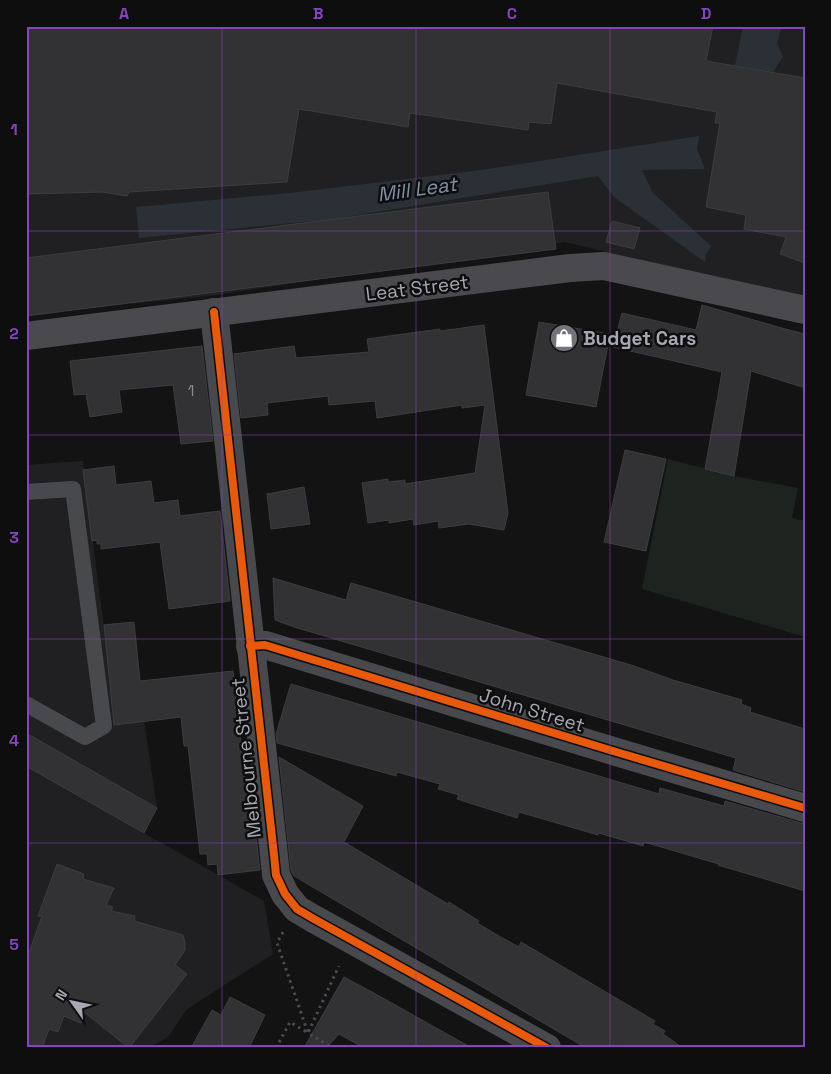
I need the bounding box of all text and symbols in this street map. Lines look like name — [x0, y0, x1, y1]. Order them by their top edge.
text: A — [119, 3, 129, 24]
text: B — [313, 3, 323, 24]
text: C — [507, 3, 517, 24]
text: D — [701, 3, 711, 24]
text: 1 — [10, 119, 18, 140]
water label: Mill Leat — [376, 170, 460, 207]
street label: Leat Street — [364, 269, 470, 307]
text: 2 — [9, 323, 19, 344]
shop icon: Budget Cars — [549, 323, 579, 353]
place label: Budget Cars — [583, 326, 696, 351]
house number: 1 — [188, 380, 194, 401]
text: 3 — [9, 527, 19, 548]
street label: Melbourne Street — [225, 677, 267, 839]
street label: John Street — [476, 682, 588, 738]
text: 4 — [9, 730, 19, 751]
text: 5 — [9, 934, 19, 955]
north arrow — [48, 976, 98, 1026]
text: N — [51, 986, 71, 1004]

